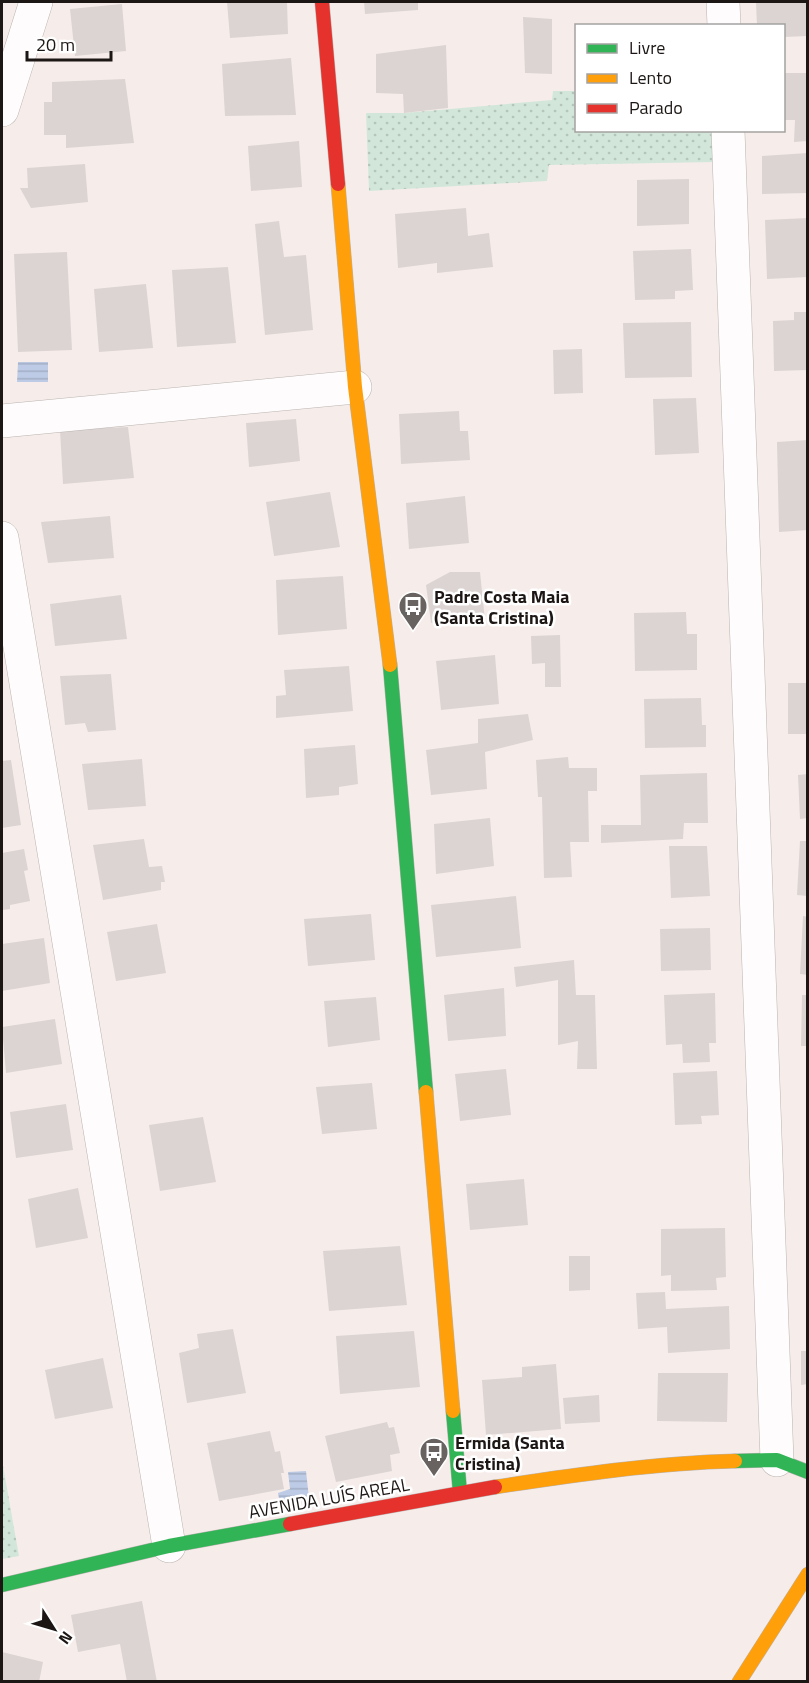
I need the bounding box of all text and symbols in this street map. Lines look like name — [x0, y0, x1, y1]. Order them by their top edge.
scale bar — [27, 24, 111, 62]
legend — [575, 24, 785, 132]
text: 20 m — [36, 31, 75, 58]
text: Livre — [629, 34, 665, 61]
text: Lento — [629, 64, 672, 91]
text: Parado — [629, 94, 683, 121]
place label: Padre Costa Maia (Santa Cristina) — [434, 583, 569, 631]
bus stop icon: Padre Costa Maia (Santa Cristina) — [397, 590, 429, 632]
place label: Ermida (Santa Cristina) — [455, 1429, 565, 1477]
bus stop icon: Ermida (Santa Cristina) — [418, 1436, 450, 1478]
street label: AVENIDA LUÍS AREAL — [247, 1471, 412, 1525]
north arrow — [24, 1599, 84, 1659]
text: N — [53, 1626, 79, 1650]

